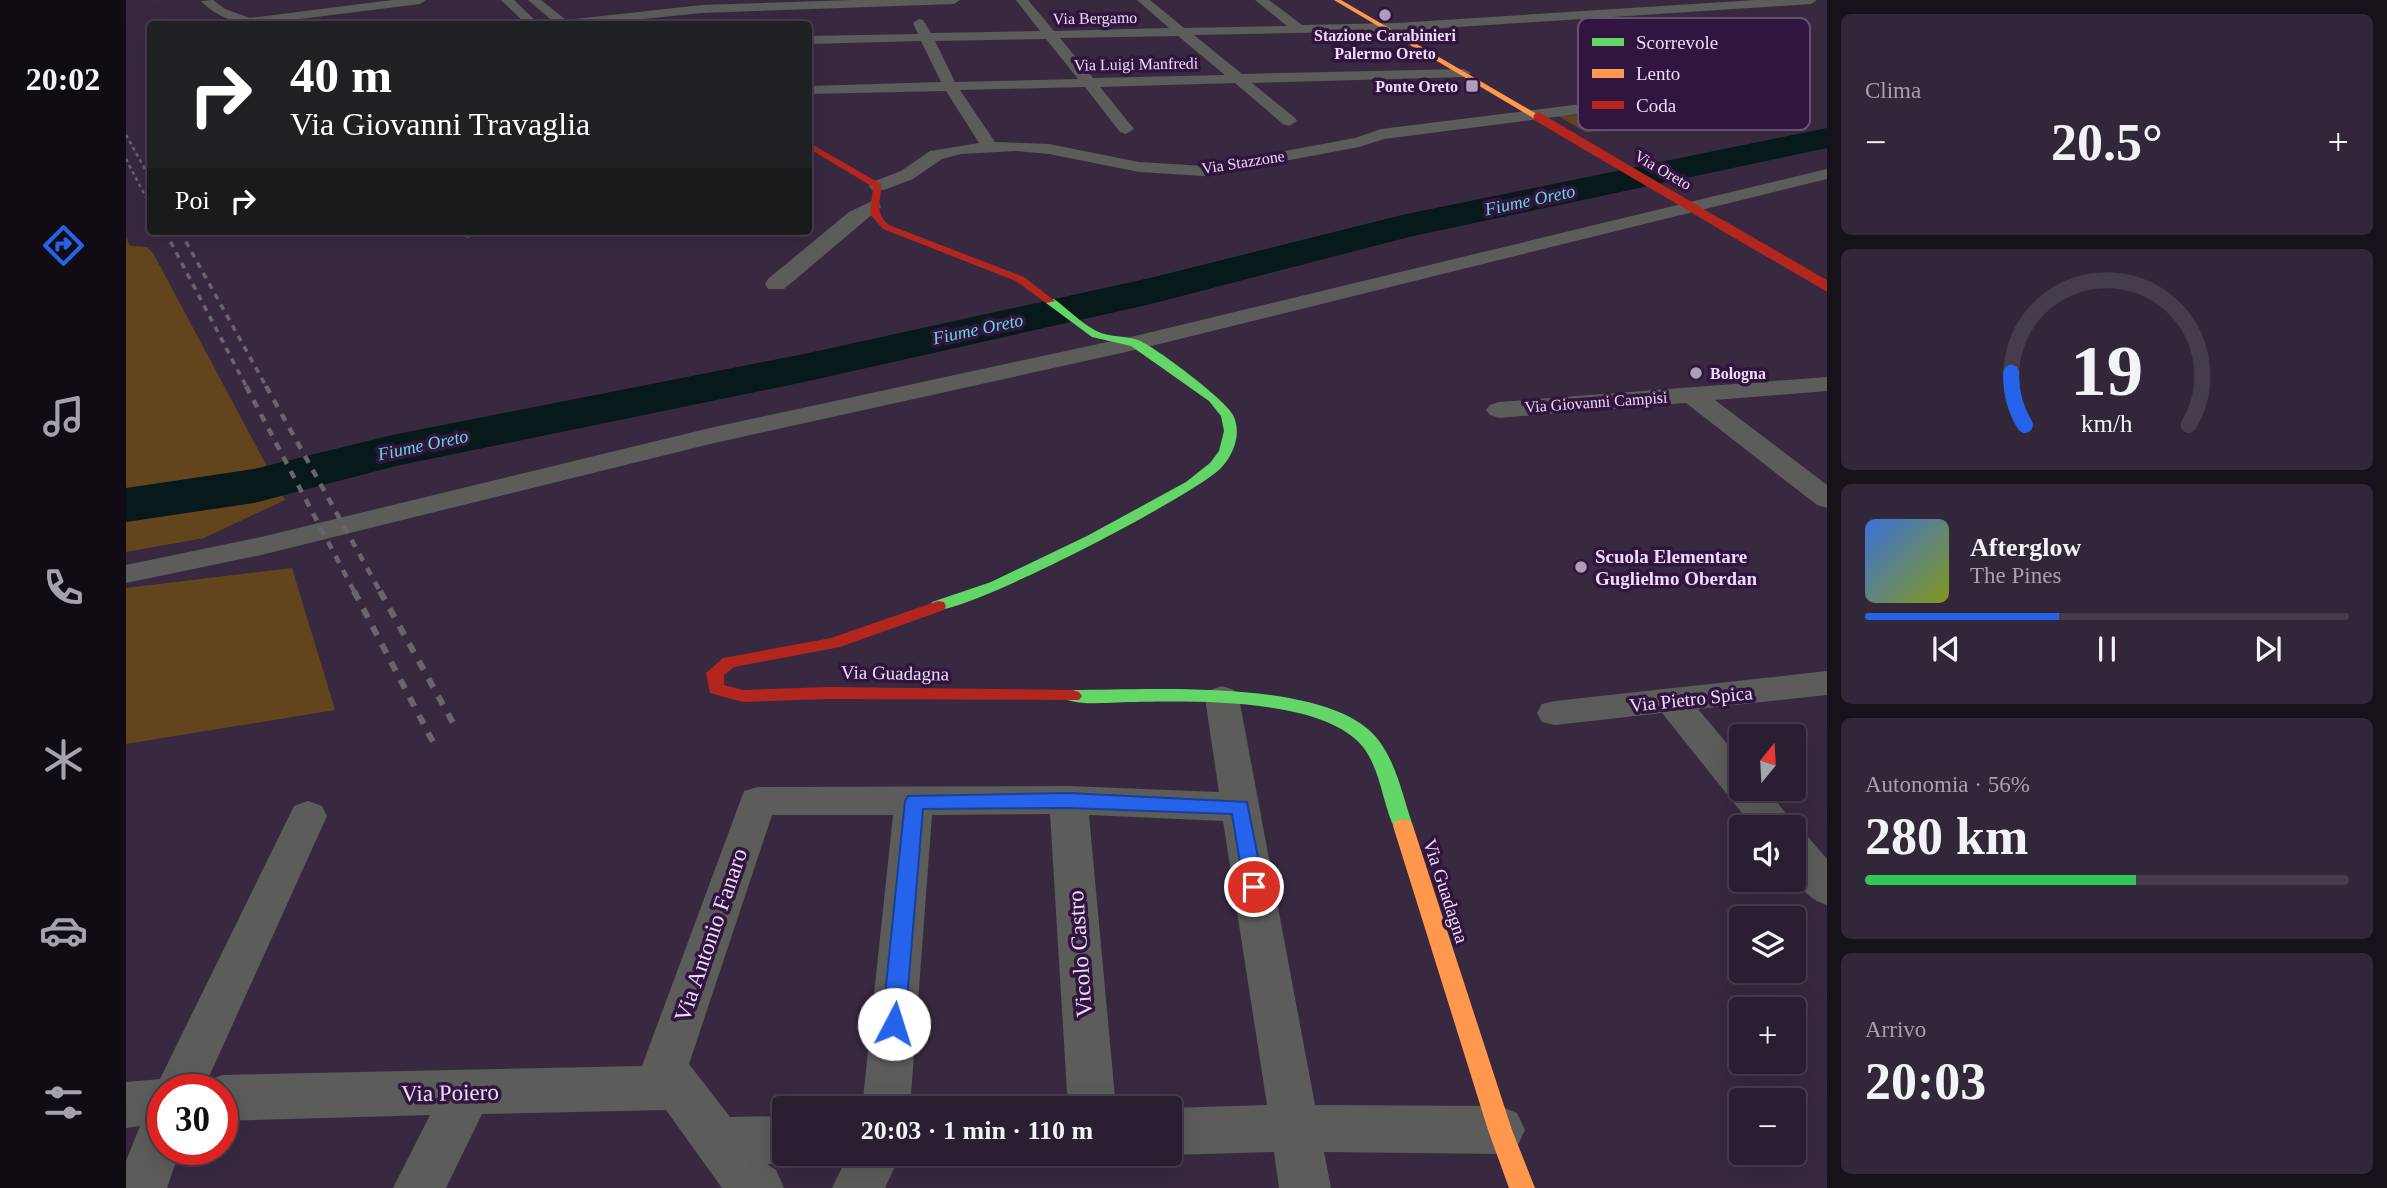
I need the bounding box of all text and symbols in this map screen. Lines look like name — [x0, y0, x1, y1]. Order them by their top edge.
marker: Stazione Carabinieri Palermo Oreto — [1377, 7, 1393, 23]
street label: Via Bergamo — [1053, 9, 1137, 28]
legend — [1578, 18, 1810, 130]
place label: Stazione Carabinieri Palermo Oreto — [1314, 27, 1456, 62]
text: Scorrevole — [1636, 32, 1718, 53]
text: 40 m — [290, 48, 392, 103]
icon: right — [175, 49, 266, 140]
street label: Via Luigi Manfredi — [1074, 54, 1199, 75]
text: 20:02 — [26, 61, 100, 97]
text: Lento — [1636, 63, 1680, 84]
place label: Ponte Oreto — [1375, 78, 1458, 95]
marker: Ponte Oreto — [1464, 78, 1480, 94]
text: Clima — [1865, 78, 1921, 103]
text: Coda — [1636, 95, 1677, 116]
text: Via Giovanni Travaglia — [290, 106, 590, 142]
text: 20.5° — [2051, 114, 2163, 171]
text: − — [1865, 121, 1886, 163]
text: + — [2328, 121, 2349, 163]
street label: Via Stazzone — [1200, 147, 1286, 177]
street label: Via Oreto — [1632, 147, 1694, 193]
water label: Fiume Oreto — [1482, 181, 1577, 220]
icon: right — [224, 182, 262, 220]
text: Poi — [175, 186, 210, 215]
icon: directions — [39, 221, 88, 270]
water label: Fiume Oreto — [930, 310, 1025, 349]
text: 19 — [2071, 331, 2143, 412]
marker: Bologna — [1688, 365, 1704, 381]
place label: Bologna — [1710, 365, 1766, 383]
street label: Via Giovanni Campisi — [1524, 388, 1669, 416]
icon: music — [39, 392, 88, 441]
text: km/h — [2081, 410, 2133, 437]
water label: Fiume Oreto — [375, 426, 470, 465]
text: Afterglow — [1970, 533, 2081, 562]
place label: Scuola Elementare Guglielmo Oberdan — [1595, 546, 1757, 589]
marker: Scuola Elementare Guglielmo Oberdan — [1573, 559, 1589, 575]
icon: phone — [39, 563, 88, 612]
text: The Pines — [1970, 563, 2061, 588]
icon: previous — [1927, 630, 1965, 668]
icon: pause — [2088, 630, 2126, 668]
icon: next — [2249, 630, 2287, 668]
street label: Via Guadagna — [841, 662, 950, 684]
street label: Via Pietro Spica — [1629, 682, 1754, 716]
north arrow — [1729, 724, 1806, 802]
map controls — [1729, 724, 1806, 1165]
icon: climate — [39, 735, 88, 784]
text: Autonomia · 56% — [1865, 772, 2030, 797]
text: 280 km — [1865, 808, 2028, 865]
button: sound — [1729, 815, 1806, 892]
street label: Via Guadagna — [1419, 836, 1473, 946]
street label: Via Antonio Fanaro — [670, 845, 752, 1025]
pin — [1224, 857, 1284, 917]
icon: arrive — [1235, 868, 1273, 906]
street label: Vicolo Castro — [1063, 890, 1097, 1018]
icon: car — [39, 906, 88, 955]
button: layers — [1729, 906, 1806, 983]
position arrow — [857, 987, 931, 1061]
button: + — [1729, 997, 1806, 1074]
text: Arrivo — [1865, 1017, 1926, 1042]
text: 20:03 — [1865, 1053, 1986, 1110]
speed limit sign: 30 — [147, 1074, 238, 1165]
icon: filters — [39, 1078, 88, 1127]
street label: Via Poiero — [401, 1080, 499, 1106]
button: − — [1729, 1088, 1806, 1165]
text: 20:03 · 1 min · 110 m — [861, 1116, 1093, 1145]

